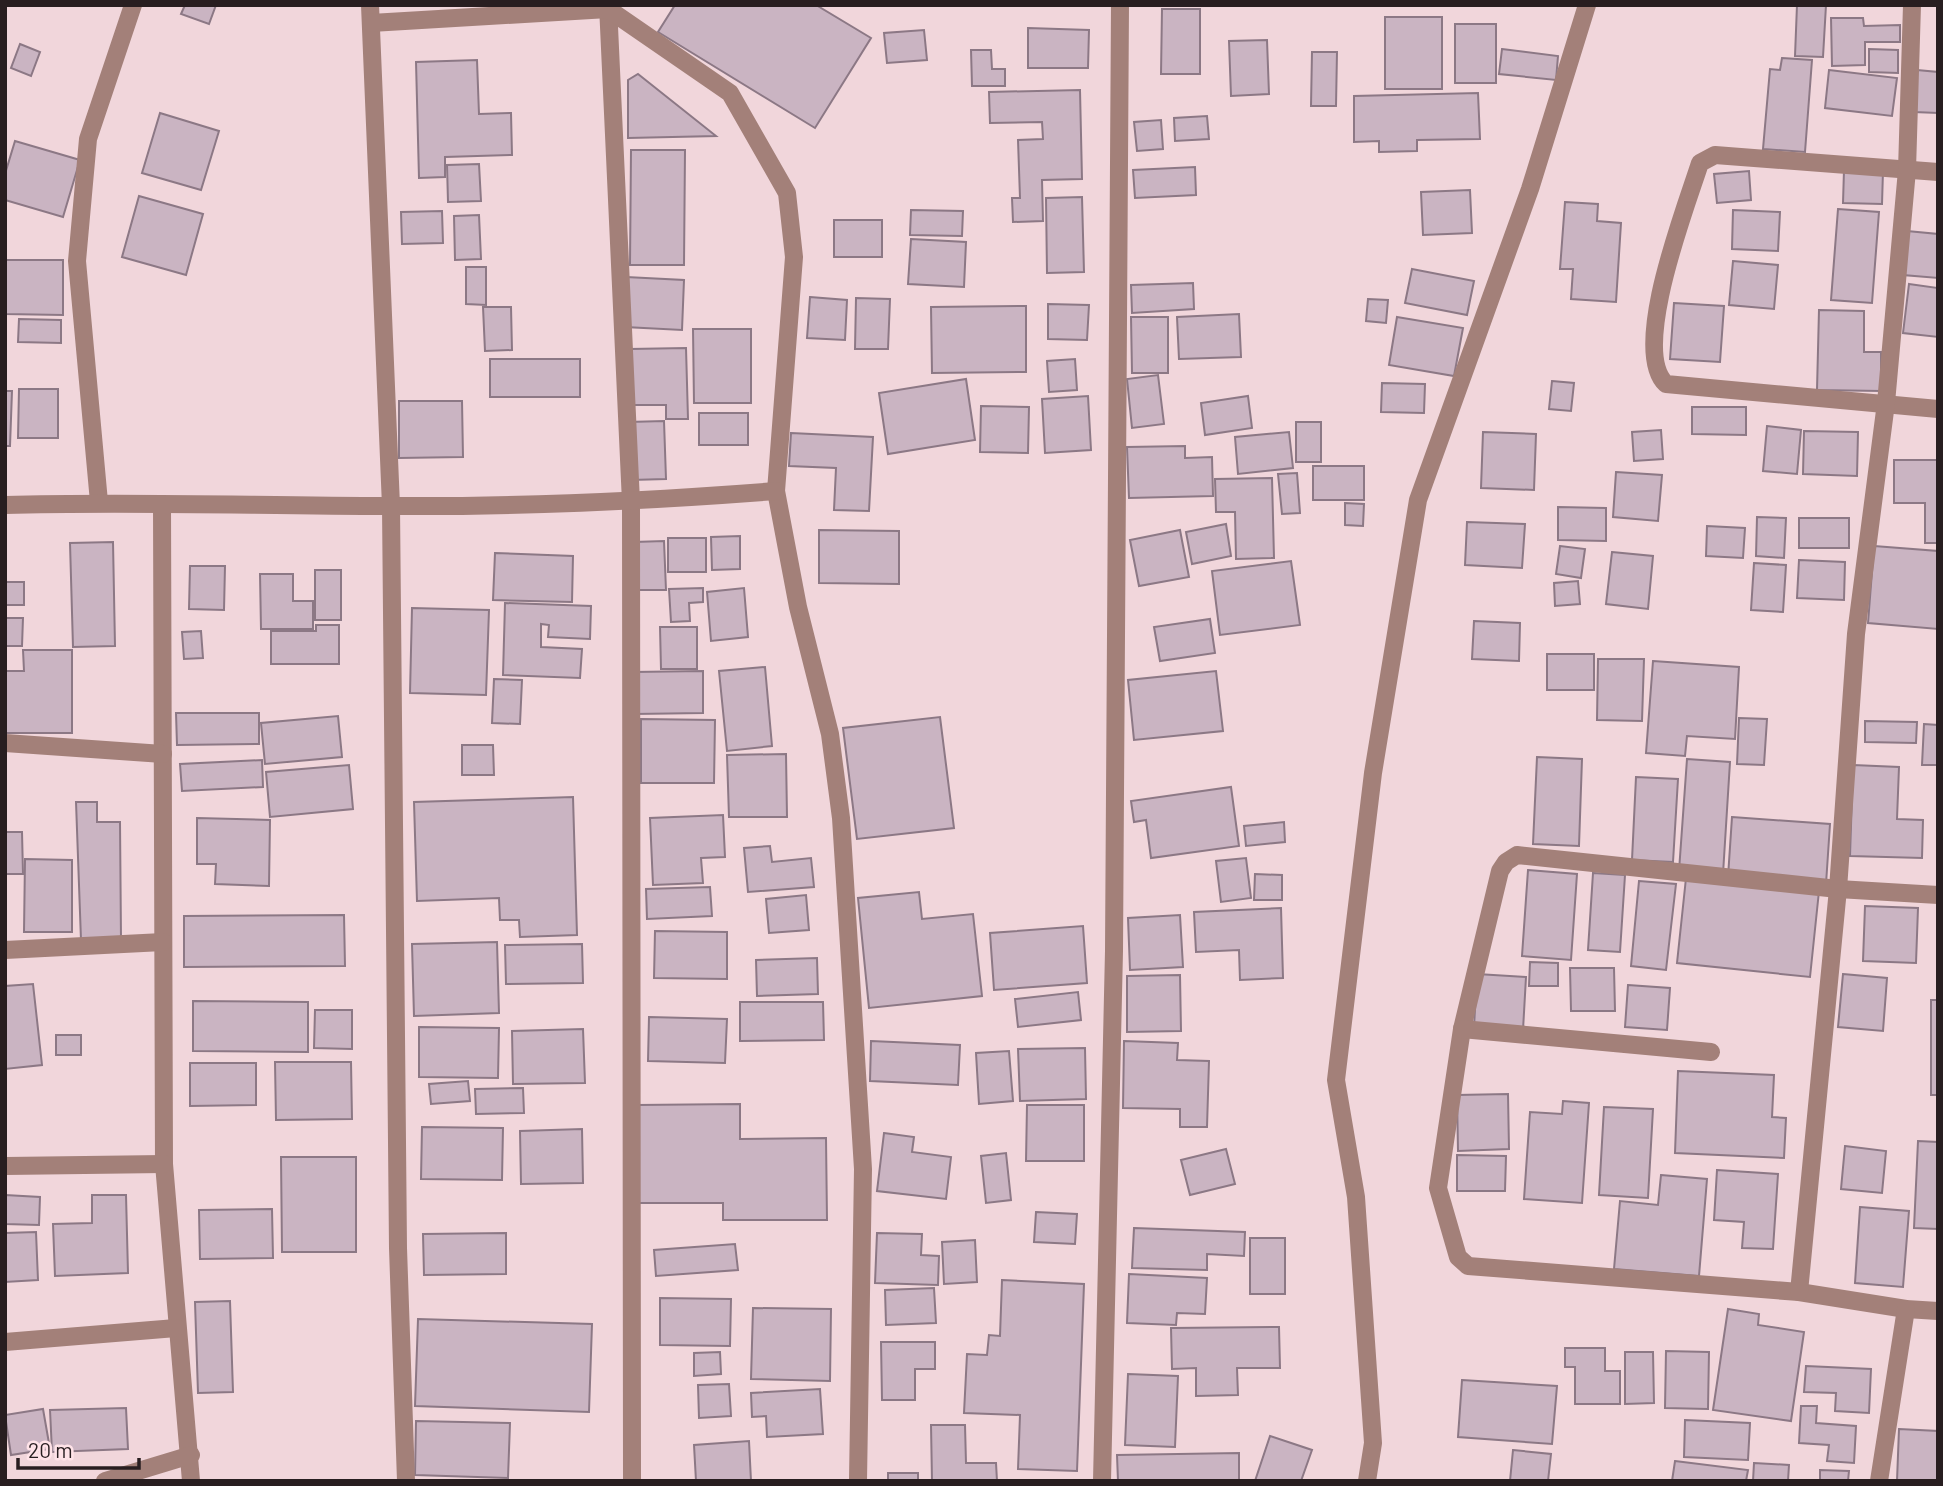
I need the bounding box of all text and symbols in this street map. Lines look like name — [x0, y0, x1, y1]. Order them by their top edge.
scale bar — [18, 1426, 138, 1470]
text: 20 m — [28, 1437, 73, 1462]

